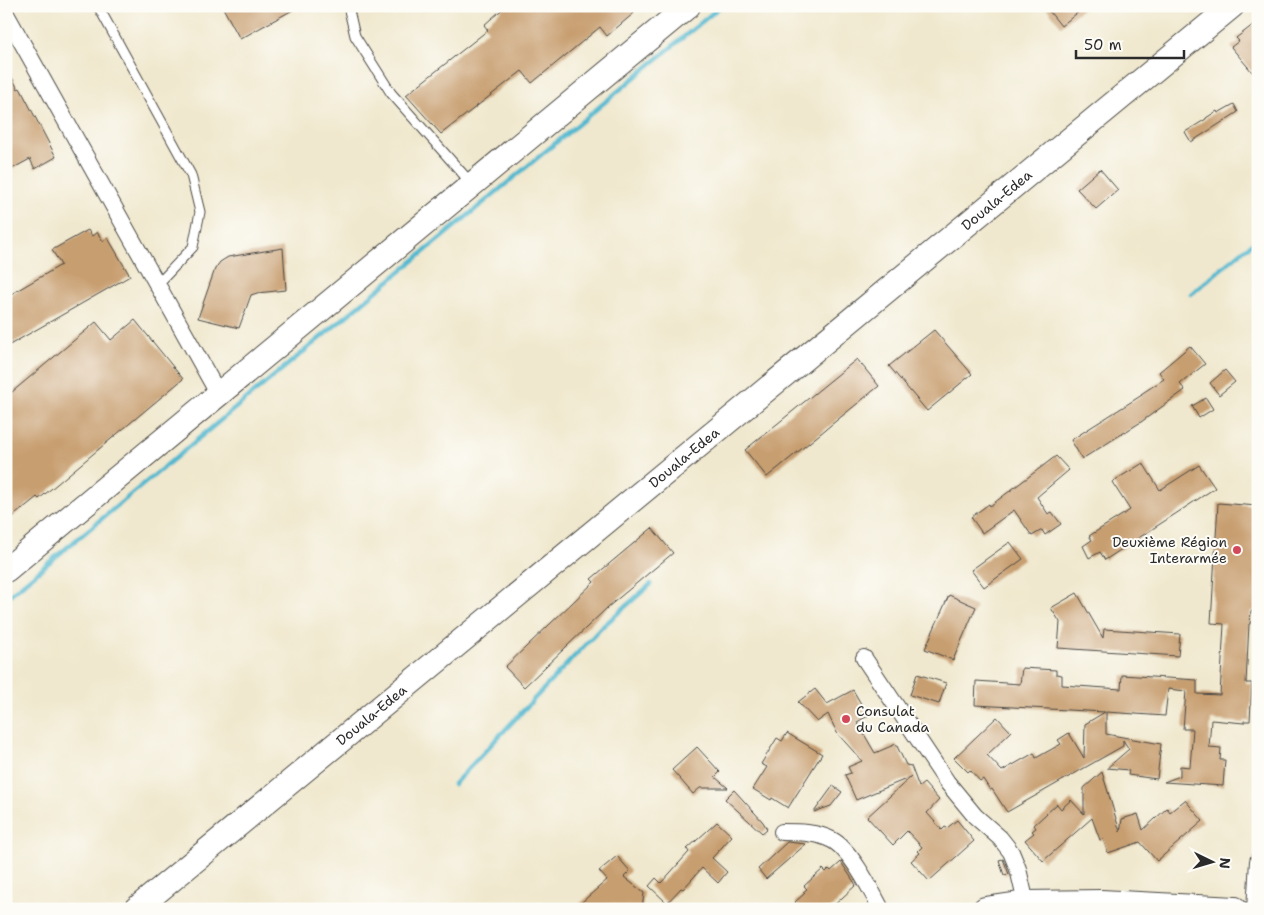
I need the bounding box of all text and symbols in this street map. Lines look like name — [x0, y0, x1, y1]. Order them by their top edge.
scale bar — [1076, 28, 1184, 60]
text: 50 m — [1084, 35, 1122, 55]
street label: Douala-Edea — [958, 165, 1036, 234]
street label: Douala-Edea — [645, 423, 723, 492]
place label: Deuxième Région Interarmée — [1112, 533, 1227, 567]
marker: Deuxième Région Interarmée — [1231, 544, 1243, 556]
street label: Douala-Edea — [332, 681, 411, 749]
place label: Consulat du Canada — [856, 702, 930, 736]
marker: Consulat du Canada — [840, 713, 852, 725]
north arrow — [1186, 838, 1236, 888]
text: N — [1216, 857, 1234, 869]

